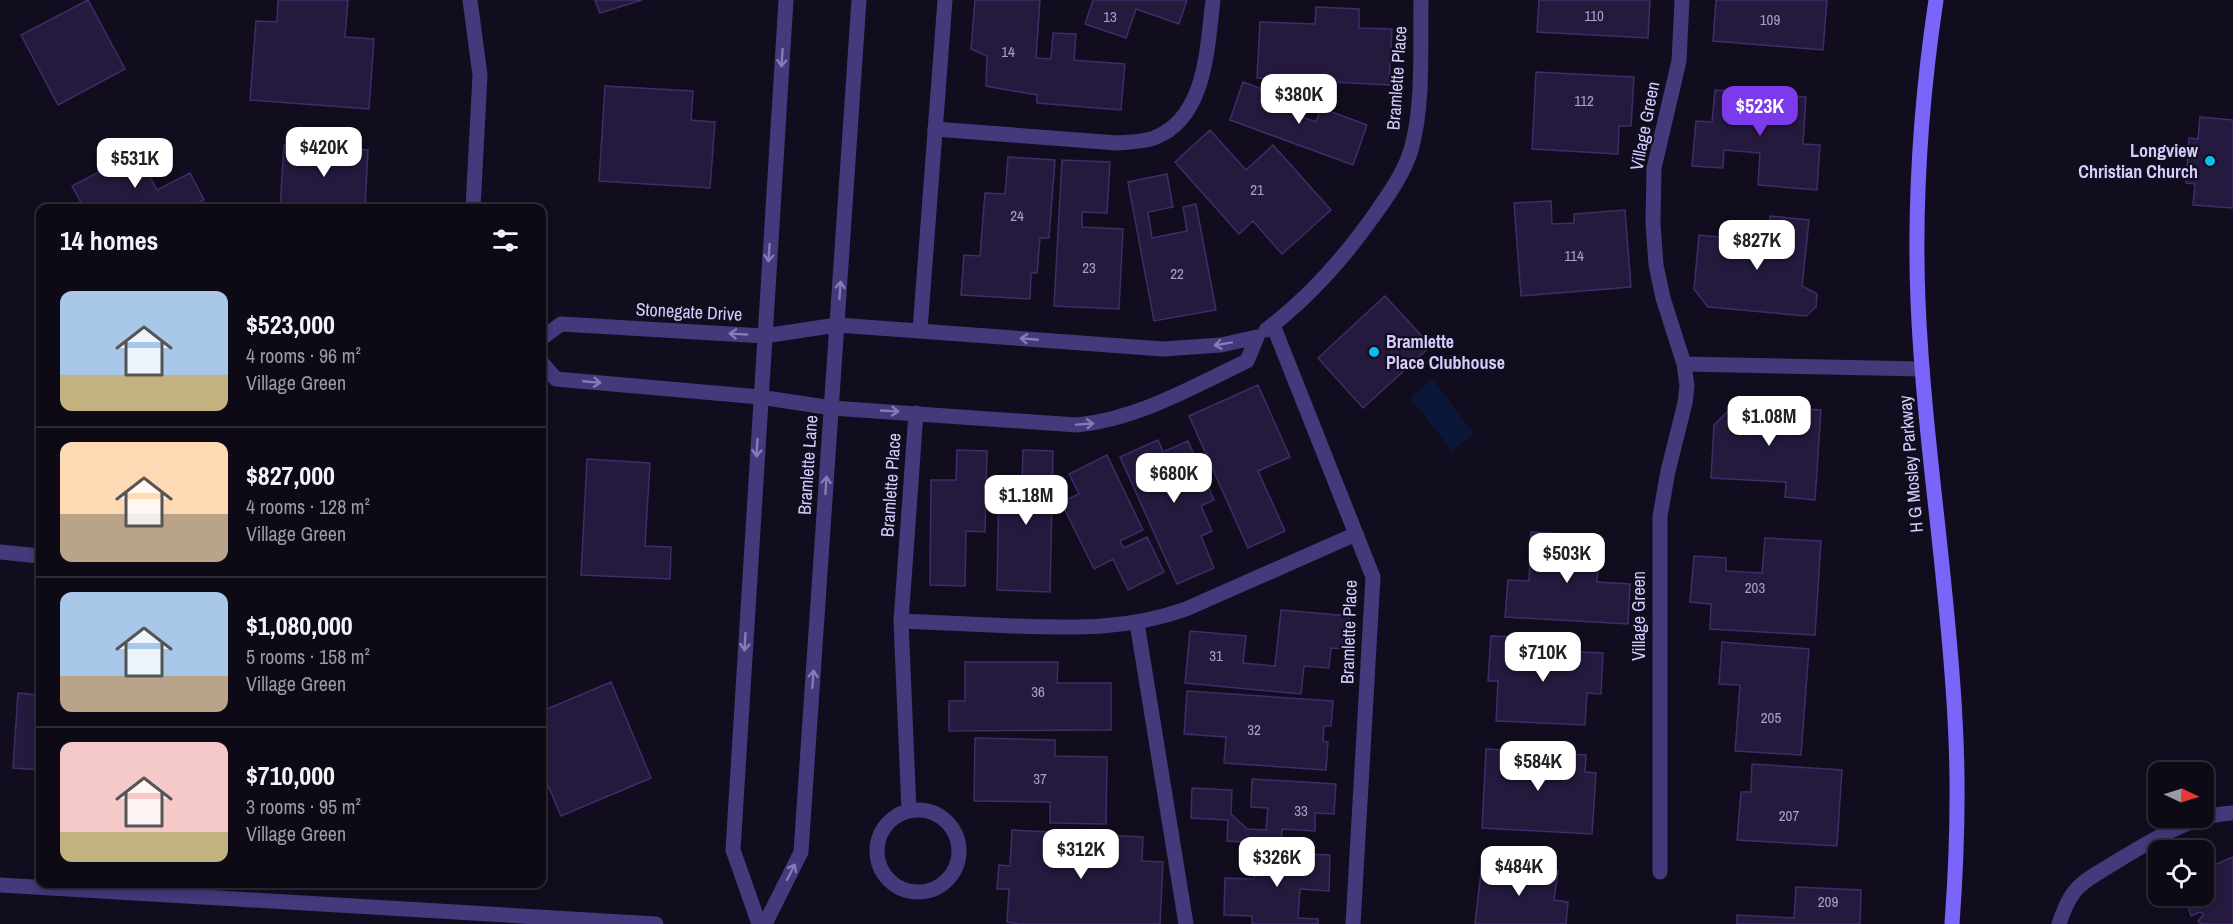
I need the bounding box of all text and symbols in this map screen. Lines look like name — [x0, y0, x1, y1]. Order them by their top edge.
house number: 110 — [1584, 5, 1604, 26]
house number: 13 — [1103, 6, 1117, 27]
house number: 109 — [1760, 9, 1780, 30]
street label: Bramlette Place — [1380, 25, 1413, 131]
house number: 14 — [1001, 41, 1015, 62]
one-way arrow — [776, 48, 787, 68]
pin: $380K — [1257, 74, 1341, 125]
street label: Village Green — [1624, 79, 1665, 172]
text: $380K — [1275, 80, 1323, 107]
pin: $523K — [1718, 86, 1802, 137]
house number: 112 — [1574, 90, 1594, 111]
text: $523K — [1736, 92, 1784, 119]
pin: $420K — [282, 127, 366, 178]
text: $420K — [300, 133, 348, 160]
pin: $531K — [93, 138, 177, 189]
place label: Longview Christian Church — [2078, 138, 2199, 184]
text: $531K — [111, 144, 159, 171]
marker: Longview Christian Church — [2203, 154, 2217, 168]
house number: 21 — [1250, 179, 1264, 200]
house number: 24 — [1010, 205, 1024, 226]
pin: $827K — [1715, 220, 1799, 271]
text: 14 homes — [60, 223, 158, 258]
icon: filters — [489, 224, 522, 257]
text: $827K — [1733, 226, 1781, 253]
one-way arrow — [764, 242, 775, 262]
house number: 114 — [1564, 245, 1584, 266]
house number: 23 — [1082, 257, 1096, 278]
house number: 22 — [1170, 263, 1184, 284]
one-way arrow — [834, 281, 845, 301]
street label: Stonegate Drive — [635, 296, 743, 327]
text: $523,000 — [246, 307, 335, 342]
icon: home — [108, 315, 180, 387]
one-way arrow — [728, 329, 748, 340]
place label: Bramlette Place Clubhouse — [1386, 329, 1505, 375]
one-way arrow — [1020, 333, 1040, 344]
one-way arrow — [1214, 339, 1234, 350]
text: 4 rooms · 96 m² — [246, 342, 361, 369]
marker: Bramlette Place Clubhouse — [1367, 345, 1381, 359]
text: Village Green — [246, 369, 346, 396]
one-way arrow — [582, 377, 602, 388]
street label: H G Mosley Parkway — [1892, 394, 1929, 534]
pin: $1.08M — [1720, 396, 1818, 447]
text: $1.08M — [1742, 402, 1796, 429]
one-way arrow — [880, 406, 900, 417]
street label: Bramlette Lane — [792, 414, 823, 516]
one-way arrow — [1074, 418, 1094, 429]
street label: Bramlette Place — [874, 432, 907, 538]
one-way arrow — [751, 437, 762, 457]
pin: $680K — [1132, 453, 1216, 504]
text: $827,000 — [246, 458, 335, 493]
text: $680K — [1150, 459, 1198, 486]
icon: home — [108, 466, 180, 538]
one-way arrow — [821, 475, 832, 495]
pin: $1.18M — [977, 475, 1075, 526]
text: $1.18M — [999, 481, 1053, 508]
text: 4 rooms · 128 m² — [246, 493, 370, 520]
text: Village Green — [246, 520, 346, 547]
pin: $503K — [1525, 533, 1609, 584]
text: $503K — [1543, 539, 1591, 566]
street label: Village Green — [1626, 571, 1651, 661]
house number: 203 — [1745, 577, 1765, 598]
street label: Bramlette Place — [1334, 579, 1363, 684]
text: $1,080,000 — [246, 608, 353, 643]
icon: home — [108, 616, 180, 688]
one-way arrow — [740, 632, 751, 652]
pin: $710K — [1501, 632, 1585, 683]
text: $710K — [1519, 638, 1567, 665]
text: 5 rooms · 158 m² — [246, 643, 370, 670]
house number: 31 — [1209, 645, 1223, 666]
text: Village Green — [246, 670, 346, 697]
one-way arrow — [807, 670, 818, 690]
house number: 36 — [1031, 681, 1045, 702]
house number: 205 — [1761, 707, 1781, 728]
house number: 32 — [1247, 719, 1261, 740]
pin: $584K — [1496, 741, 1580, 792]
text: $584K — [1514, 747, 1562, 774]
text: $710,000 — [246, 758, 335, 793]
north arrow — [2148, 762, 2214, 828]
map controls — [2148, 762, 2214, 906]
icon: home — [108, 766, 180, 838]
house number: 37 — [1033, 768, 1047, 789]
text: 3 rooms · 95 m² — [246, 793, 361, 820]
house number: 33 — [1294, 800, 1308, 821]
house number: 207 — [1779, 805, 1799, 826]
text: Village Green — [246, 820, 346, 847]
pin: $312K — [1039, 829, 1123, 880]
text: $312K — [1057, 835, 1105, 862]
pin: $326K — [1235, 837, 1319, 888]
button: locate — [2148, 840, 2214, 906]
text: $326K — [1253, 843, 1301, 870]
pin: $484K — [1477, 846, 1561, 897]
text: $484K — [1495, 852, 1543, 879]
one-way arrow — [785, 863, 797, 881]
house number: 209 — [1818, 891, 1838, 912]

